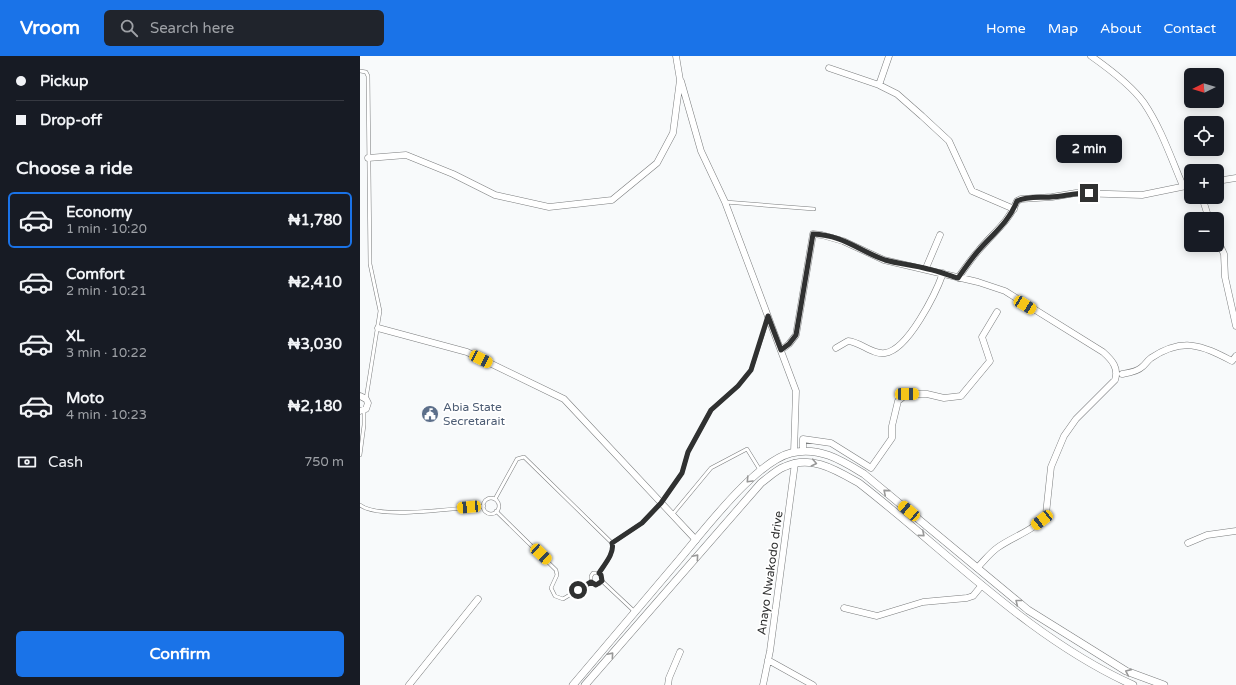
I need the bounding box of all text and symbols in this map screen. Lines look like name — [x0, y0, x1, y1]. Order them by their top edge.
search box — [104, 10, 384, 46]
text: Vroom — [20, 17, 80, 39]
icon: search — [118, 17, 140, 39]
text: Search here — [150, 19, 234, 37]
text: Home — [986, 20, 1026, 37]
text: Map — [1048, 20, 1078, 37]
text: About — [1100, 20, 1142, 37]
text: Contact — [1164, 20, 1216, 37]
north arrow — [1184, 68, 1224, 108]
map controls — [1184, 68, 1224, 252]
text: Pickup — [40, 72, 88, 90]
text: Drop-off — [40, 111, 102, 129]
button: locate — [1184, 116, 1224, 156]
callout: 2 min — [1056, 135, 1122, 163]
text: 2 min — [1072, 141, 1106, 157]
text: Choose a ride — [16, 157, 133, 179]
button: + — [1184, 164, 1224, 204]
route end — [1080, 184, 1098, 202]
icon: car — [18, 202, 54, 238]
text: Economy — [66, 203, 132, 221]
text: ₦1,780 — [288, 211, 342, 229]
button: − — [1184, 212, 1224, 252]
text: 1 min · 10:20 — [66, 221, 147, 237]
icon: car — [18, 264, 54, 300]
text: Comfort — [66, 265, 125, 283]
text: ₦2,410 — [288, 273, 342, 291]
text: 2 min · 10:21 — [66, 283, 147, 299]
car — [1012, 294, 1038, 316]
icon: car — [18, 326, 54, 362]
text: XL — [66, 327, 85, 345]
text: ₦3,030 — [288, 335, 342, 353]
text: 3 min · 10:22 — [66, 345, 147, 361]
car — [468, 348, 494, 370]
icon: car — [18, 388, 54, 424]
car — [895, 388, 919, 400]
text: Moto — [66, 389, 104, 407]
text: ₦2,180 — [288, 397, 342, 415]
place label: Abia State Secretarait — [443, 400, 505, 428]
public building icon: Abia State Secretarait — [420, 404, 440, 424]
text: 4 min · 10:23 — [66, 407, 147, 423]
icon: cash — [16, 451, 38, 473]
text: Cash — [48, 453, 83, 471]
text: 750 m — [304, 454, 344, 470]
one-way arrow — [811, 459, 817, 467]
one-way arrow — [747, 476, 754, 483]
one-way arrow — [883, 489, 890, 496]
car — [896, 499, 922, 523]
car — [457, 500, 481, 514]
car — [1029, 508, 1055, 532]
street label: Anayo Nwakodo drive — [754, 510, 786, 636]
one-way arrow — [917, 530, 924, 537]
car — [528, 541, 554, 567]
one-way arrow — [692, 555, 699, 562]
route start — [569, 581, 587, 599]
one-way arrow — [1016, 599, 1023, 606]
button: Confirm — [16, 631, 344, 677]
one-way arrow — [606, 653, 613, 660]
one-way arrow — [1124, 668, 1131, 676]

